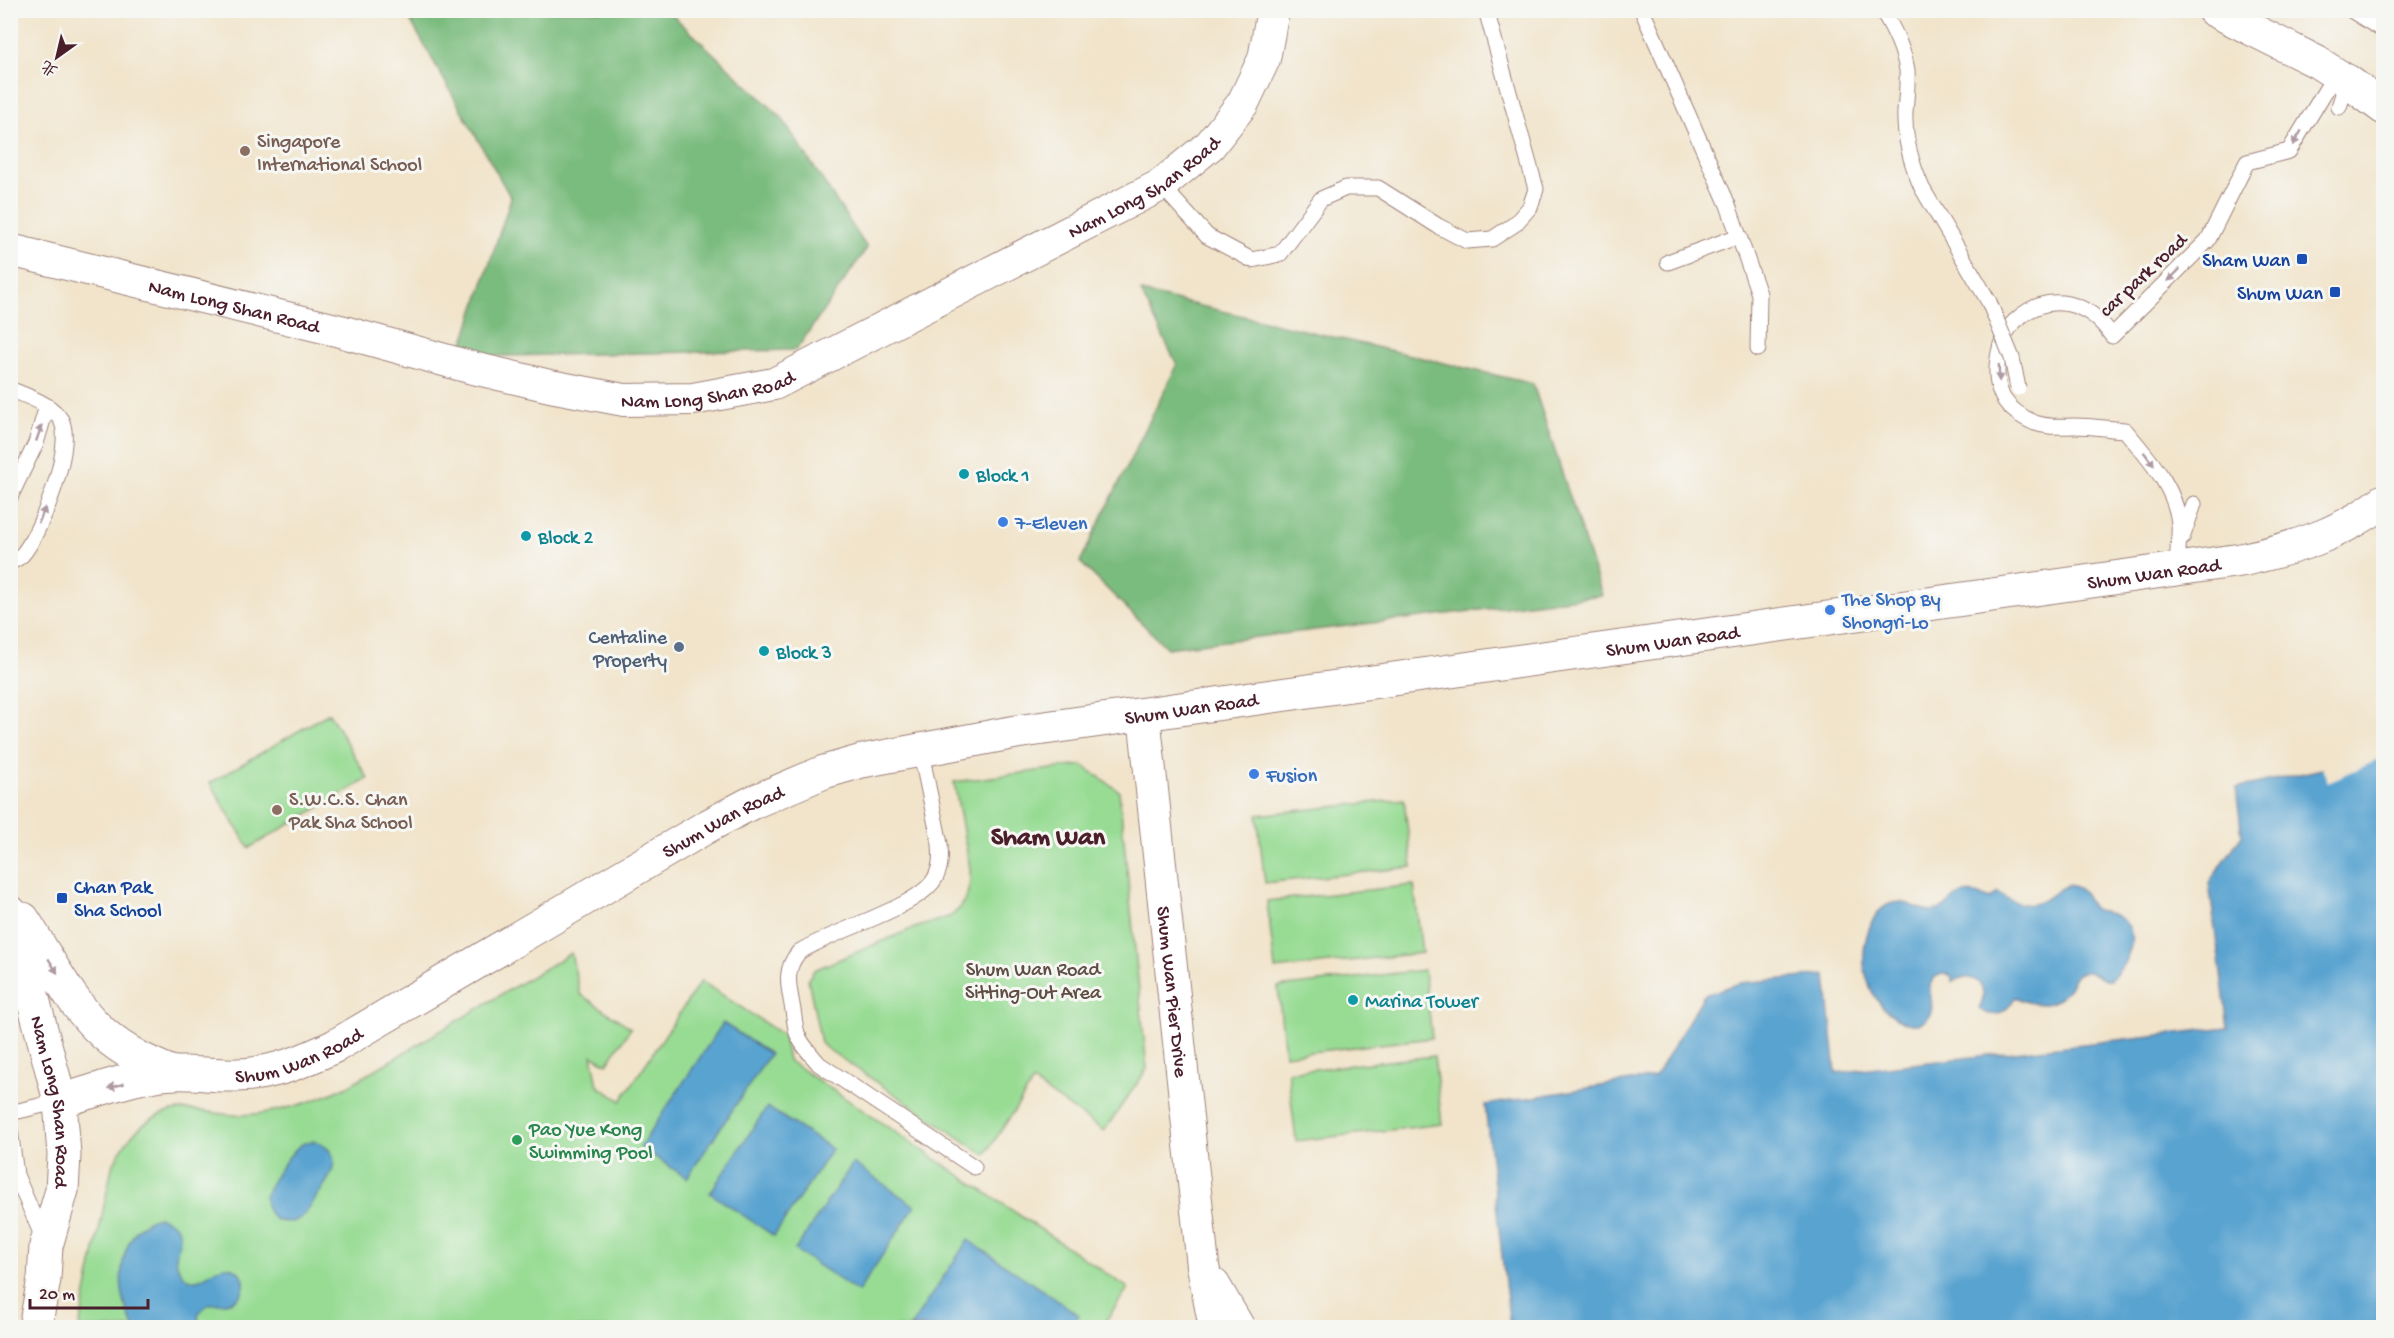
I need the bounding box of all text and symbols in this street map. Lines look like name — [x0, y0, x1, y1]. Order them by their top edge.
north arrow — [27, 27, 87, 87]
text: 北 — [38, 54, 63, 80]
one-way arrow — [2292, 130, 2302, 147]
street label: Nam Long Shan Road — [1065, 131, 1229, 246]
place label: Singapore International School — [257, 132, 422, 178]
marker: Singapore International School — [238, 144, 252, 158]
street label: car park road — [2096, 229, 2195, 323]
place label: Sham Wan — [2202, 251, 2290, 274]
marker: Sham Wan — [2295, 252, 2309, 266]
one-way arrow — [2167, 267, 2181, 281]
street label: Nam Long Shan Road — [145, 276, 324, 341]
place label: Shum Wan — [2237, 284, 2323, 307]
marker: Shum Wan — [2328, 285, 2342, 299]
one-way arrow — [1994, 364, 2003, 383]
street label: Nam Long Shan Road — [621, 366, 802, 415]
one-way arrow — [35, 424, 45, 442]
one-way arrow — [2142, 452, 2154, 467]
place label: Block 1 — [975, 466, 1030, 489]
marker: Block 1 — [957, 467, 971, 481]
one-way arrow — [38, 506, 47, 524]
place label: 7-Eleven — [1014, 514, 1088, 537]
marker: 7-Eleven — [996, 515, 1010, 529]
place label: Block 2 — [537, 528, 593, 551]
marker: Block 2 — [519, 529, 533, 543]
street label: Shum Wan Road — [2086, 555, 2225, 596]
place label: The Shop By Shongri-Lo — [1841, 590, 1941, 636]
marker: The Shop By Shongri-Lo — [1823, 603, 1837, 617]
street label: Shum Wan Road — [1605, 622, 1743, 664]
place label: Centaline Property — [589, 628, 668, 674]
marker: Centaline Property — [672, 640, 686, 654]
place label: Block 3 — [775, 643, 832, 666]
marker: Block 3 — [757, 644, 771, 658]
street label: Shum Wan Road — [1123, 690, 1262, 732]
place label: Fusion — [1265, 766, 1318, 789]
marker: Fusion — [1247, 767, 1261, 781]
street label: Shum Wan Road — [659, 782, 790, 865]
place label: S.W.C.S. Chan Pak Sha School — [288, 790, 413, 836]
marker: S.W.C.S. Chan Pak Sha School — [270, 803, 284, 817]
district label: Sham Wan — [991, 824, 1106, 855]
place label: Chan Pak Sha School — [74, 878, 162, 924]
marker: Chan Pak Sha School — [55, 891, 69, 905]
street label: Shum Wan Pier Drive — [1150, 905, 1191, 1079]
one-way arrow — [47, 958, 58, 974]
park label: Shum Wan Road Sitting-Out Area — [965, 960, 1102, 1006]
place label: Marina Tower — [1365, 992, 1480, 1015]
marker: Marina Tower — [1346, 993, 1360, 1007]
street label: Nam Long Shan Road — [23, 1014, 72, 1191]
street label: Shum Wan Road — [235, 1023, 370, 1090]
one-way arrow — [107, 1081, 125, 1091]
place label: Pao Yue Kong Swimming Pool — [528, 1120, 653, 1166]
marker: Pao Yue Kong Swimming Pool — [510, 1133, 524, 1147]
scale bar — [30, 1272, 148, 1310]
text: 20 m — [39, 1285, 75, 1306]

